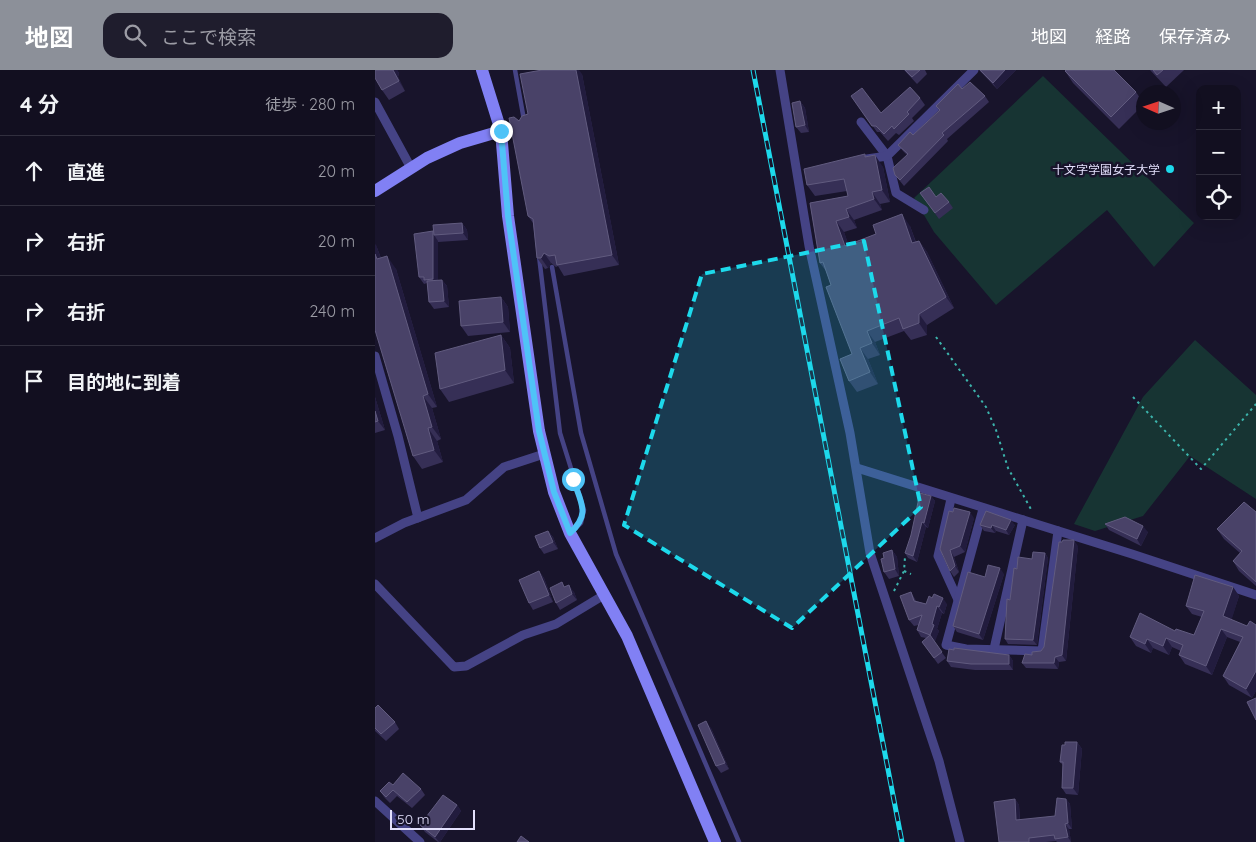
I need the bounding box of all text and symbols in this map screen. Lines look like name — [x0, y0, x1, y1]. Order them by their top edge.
search box — [103, 13, 453, 58]
icon: search — [121, 21, 149, 49]
text: 地図 — [25, 22, 73, 52]
text: ここで検索 — [161, 25, 256, 49]
text: 地図 — [1031, 25, 1067, 48]
text: 経路 — [1095, 25, 1131, 48]
text: 保存済み — [1159, 25, 1231, 48]
north arrow — [1136, 85, 1181, 130]
map controls — [1196, 85, 1241, 220]
button: + — [1196, 85, 1241, 130]
text: 4 分 — [20, 91, 59, 117]
text: 徒歩 · 280 m — [265, 94, 355, 114]
route end — [490, 120, 513, 143]
button: − — [1196, 130, 1241, 175]
icon: ahead — [20, 157, 48, 185]
text: 直進 — [67, 160, 105, 184]
text: 20 m — [318, 161, 355, 181]
place label: 十文字学園女子大学 — [1052, 162, 1160, 177]
marker: 十文字学園女子大学 — [1164, 163, 1176, 175]
button: locate — [1196, 175, 1241, 220]
icon: right — [20, 227, 48, 255]
text: 右折 — [67, 230, 105, 254]
text: 20 m — [318, 231, 355, 251]
icon: right — [20, 297, 48, 325]
text: 右折 — [67, 300, 105, 324]
text: 240 m — [309, 301, 355, 321]
icon: arrive — [20, 367, 48, 395]
text: 目的地に到着 — [67, 370, 181, 394]
route start — [562, 468, 585, 491]
scale bar — [390, 807, 475, 830]
text: 50 m — [397, 810, 430, 828]

